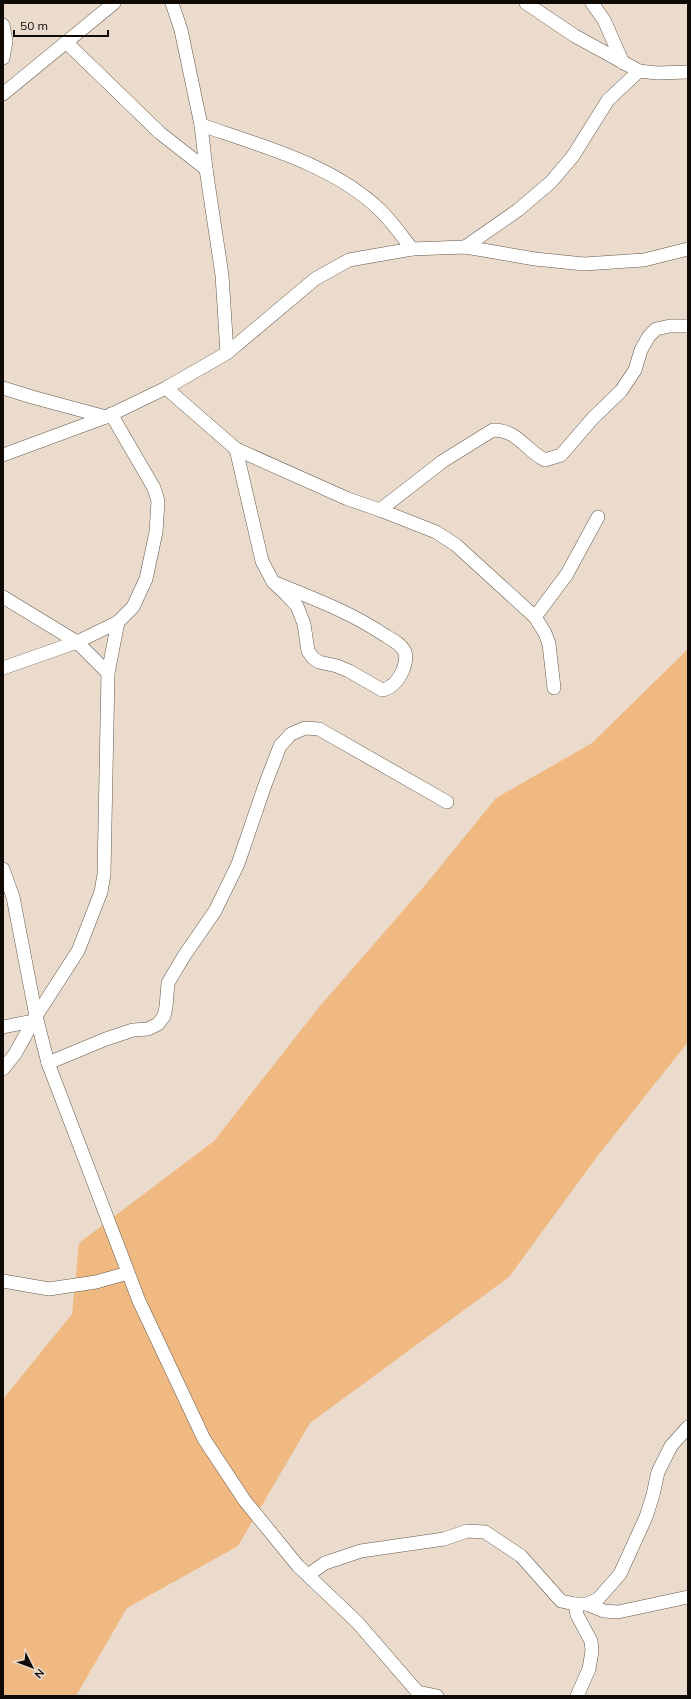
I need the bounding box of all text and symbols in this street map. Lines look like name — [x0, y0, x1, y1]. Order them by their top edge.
scale bar — [14, 12, 108, 38]
text: 50 m — [20, 18, 48, 33]
north arrow — [12, 1647, 52, 1687]
text: N — [31, 1666, 47, 1681]

